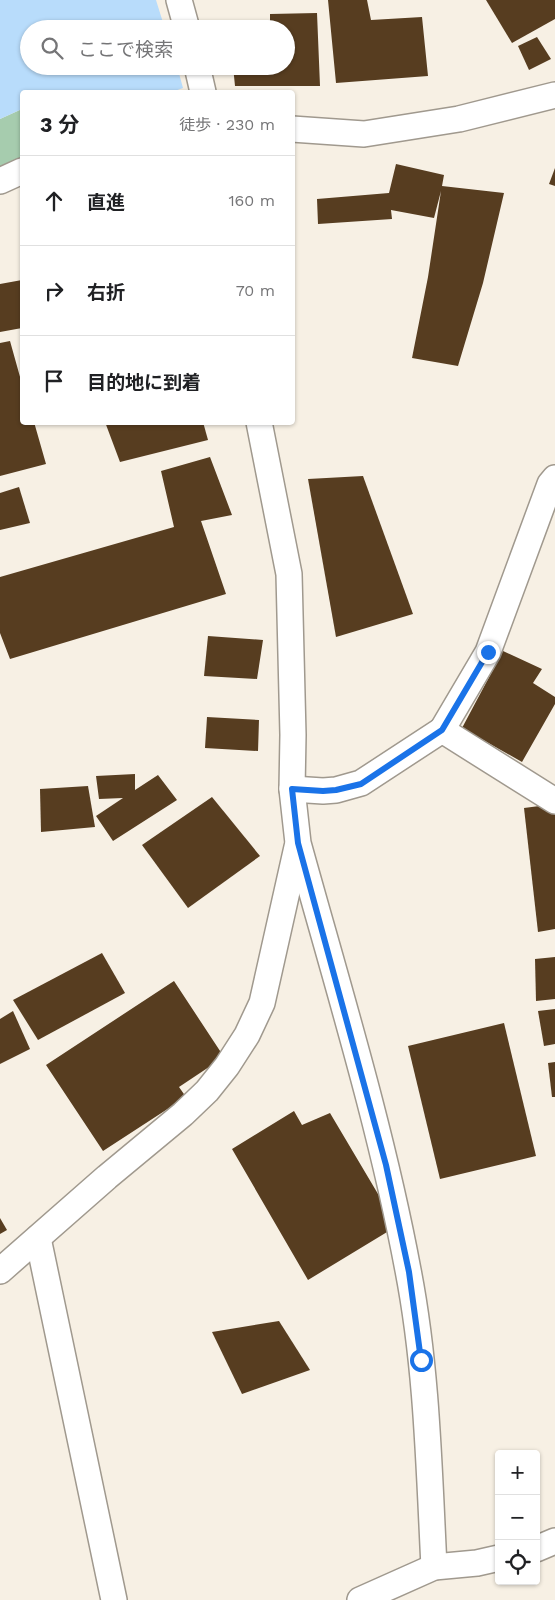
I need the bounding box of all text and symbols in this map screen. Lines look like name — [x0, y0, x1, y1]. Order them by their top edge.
search box — [20, 20, 295, 75]
icon: search — [38, 34, 66, 62]
text: ここで検索 — [78, 38, 173, 61]
text: 3 分 — [40, 112, 79, 137]
text: 徒歩 · 230 m — [179, 115, 275, 134]
icon: ahead — [40, 187, 68, 215]
text: 直進 — [87, 191, 125, 214]
text: 160 m — [228, 191, 275, 210]
icon: right — [40, 277, 68, 305]
text: 右折 — [87, 281, 125, 304]
text: 70 m — [236, 281, 275, 300]
icon: arrive — [40, 367, 68, 395]
text: 目的地に到着 — [87, 371, 201, 394]
route end — [477, 641, 500, 664]
route start — [410, 1349, 433, 1372]
map controls — [495, 1450, 540, 1585]
button: + — [495, 1450, 540, 1495]
button: − — [495, 1495, 540, 1540]
button: locate — [495, 1540, 540, 1585]

